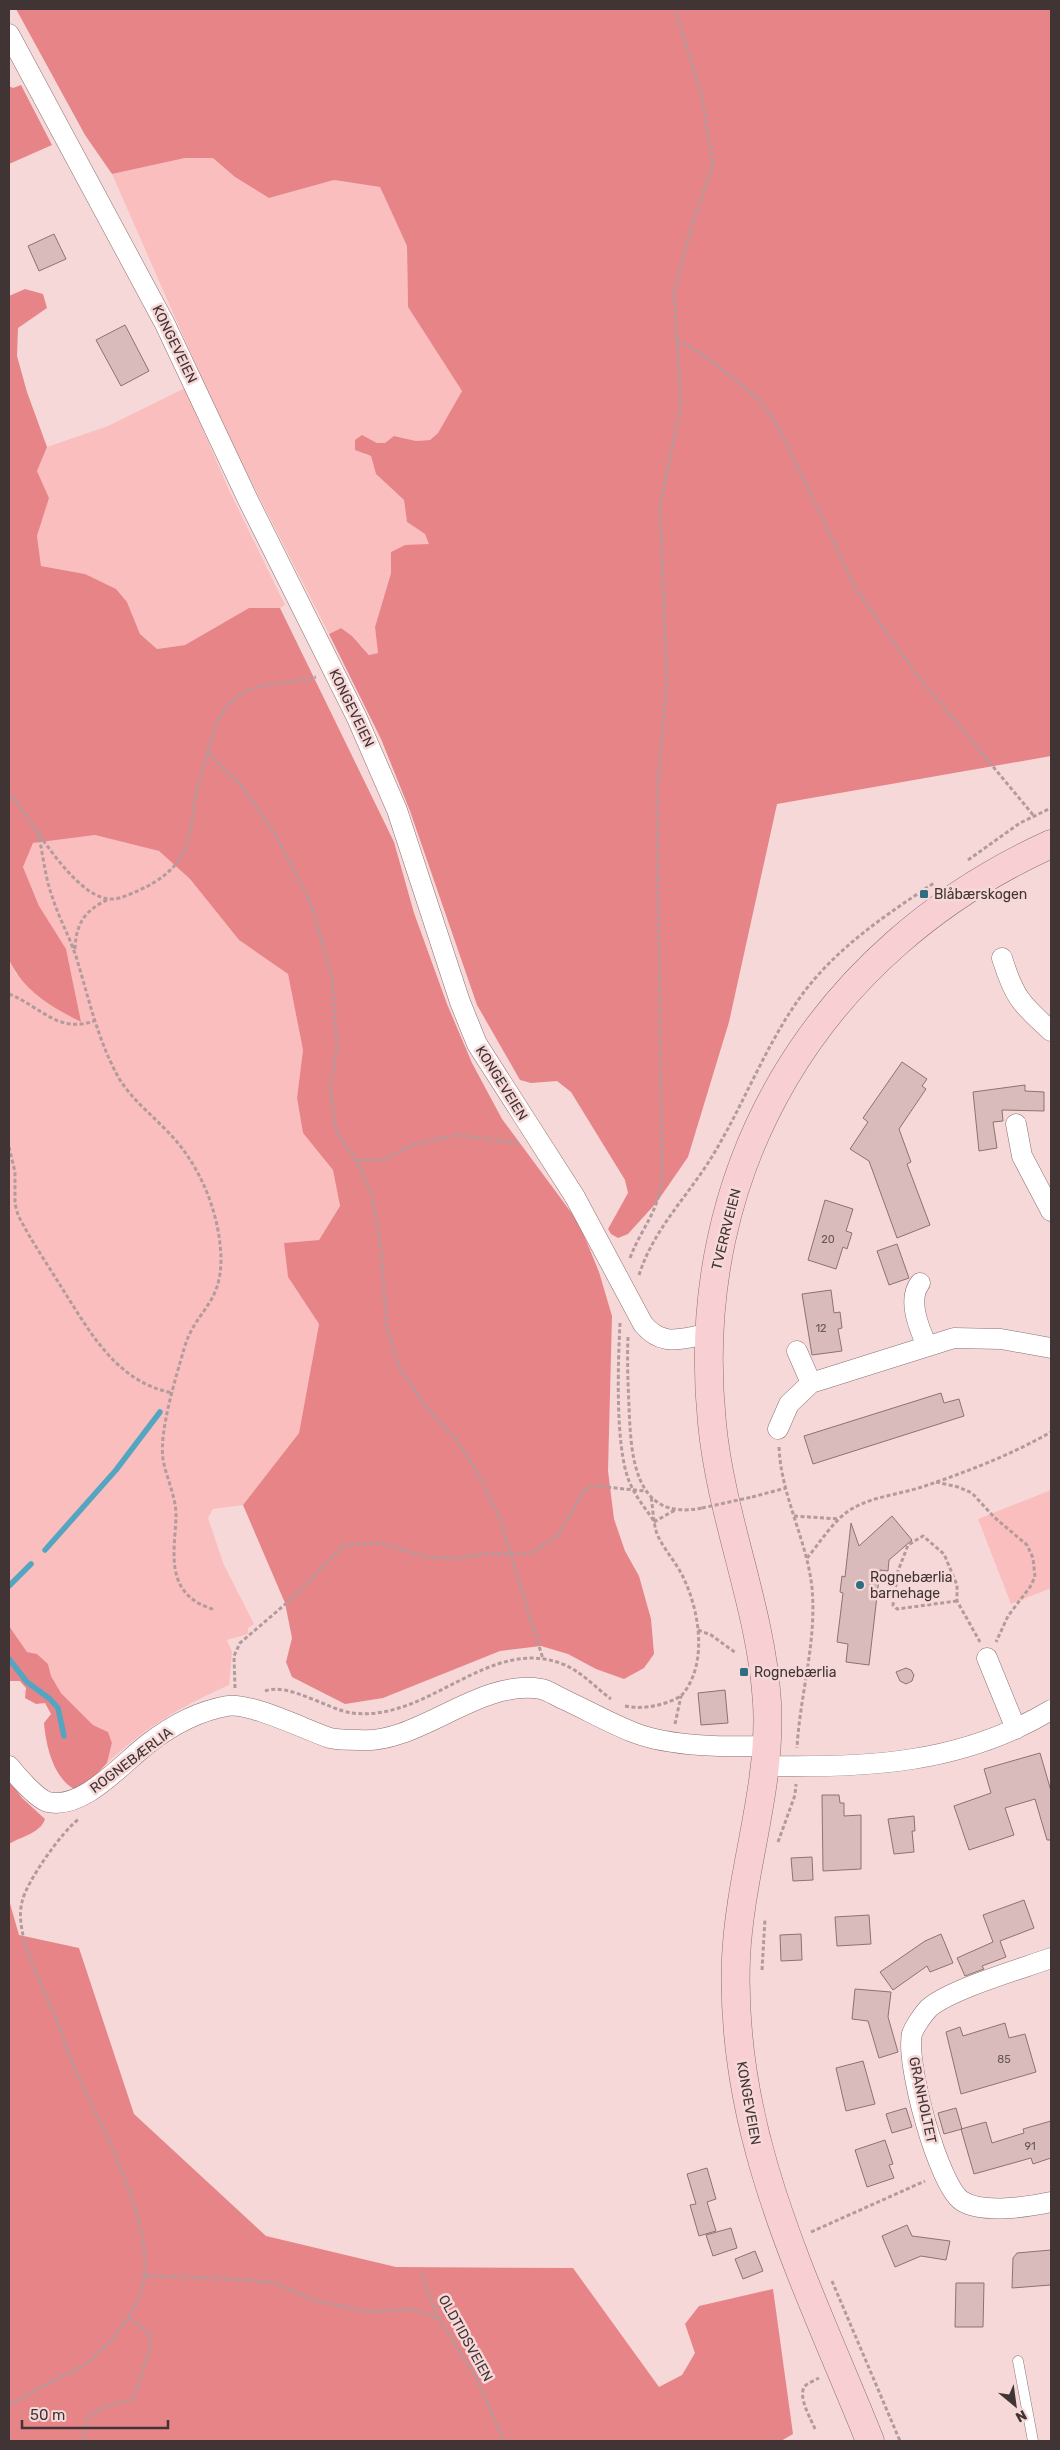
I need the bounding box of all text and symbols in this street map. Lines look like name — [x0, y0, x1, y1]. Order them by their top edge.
street label: KONGEVEIEN — [148, 302, 201, 386]
street label: KONGEVEIEN — [325, 666, 378, 750]
place label: Blåbærskogen — [934, 886, 1027, 903]
marker: Blåbærskogen — [918, 888, 930, 900]
street label: KONGEVEIEN — [472, 1043, 531, 1124]
street label: TVERRVEIEN — [708, 1187, 745, 1272]
house number: 20 — [821, 1233, 835, 1246]
house number: 12 — [815, 1322, 827, 1335]
place label: Rognebærlia barnehage — [870, 1569, 952, 1602]
marker: Rognebærlia barnehage — [854, 1579, 866, 1591]
place label: Rognebærlia — [754, 1664, 836, 1681]
marker: Rognebærlia — [738, 1666, 750, 1678]
street label: ROGNEBÆRLIA — [87, 1723, 176, 1797]
house number: 85 — [997, 2053, 1011, 2066]
street label: GRANHOLTET — [905, 2055, 940, 2145]
street label: KONGEVEIEN — [733, 2060, 764, 2146]
house number: 91 — [1024, 2140, 1036, 2153]
street label: OLDTIDSVEIEN — [435, 2292, 496, 2385]
north arrow — [990, 2380, 1040, 2430]
scale bar — [22, 2398, 169, 2430]
text: 50 m — [30, 2406, 65, 2424]
text: N — [1013, 2406, 1030, 2426]

